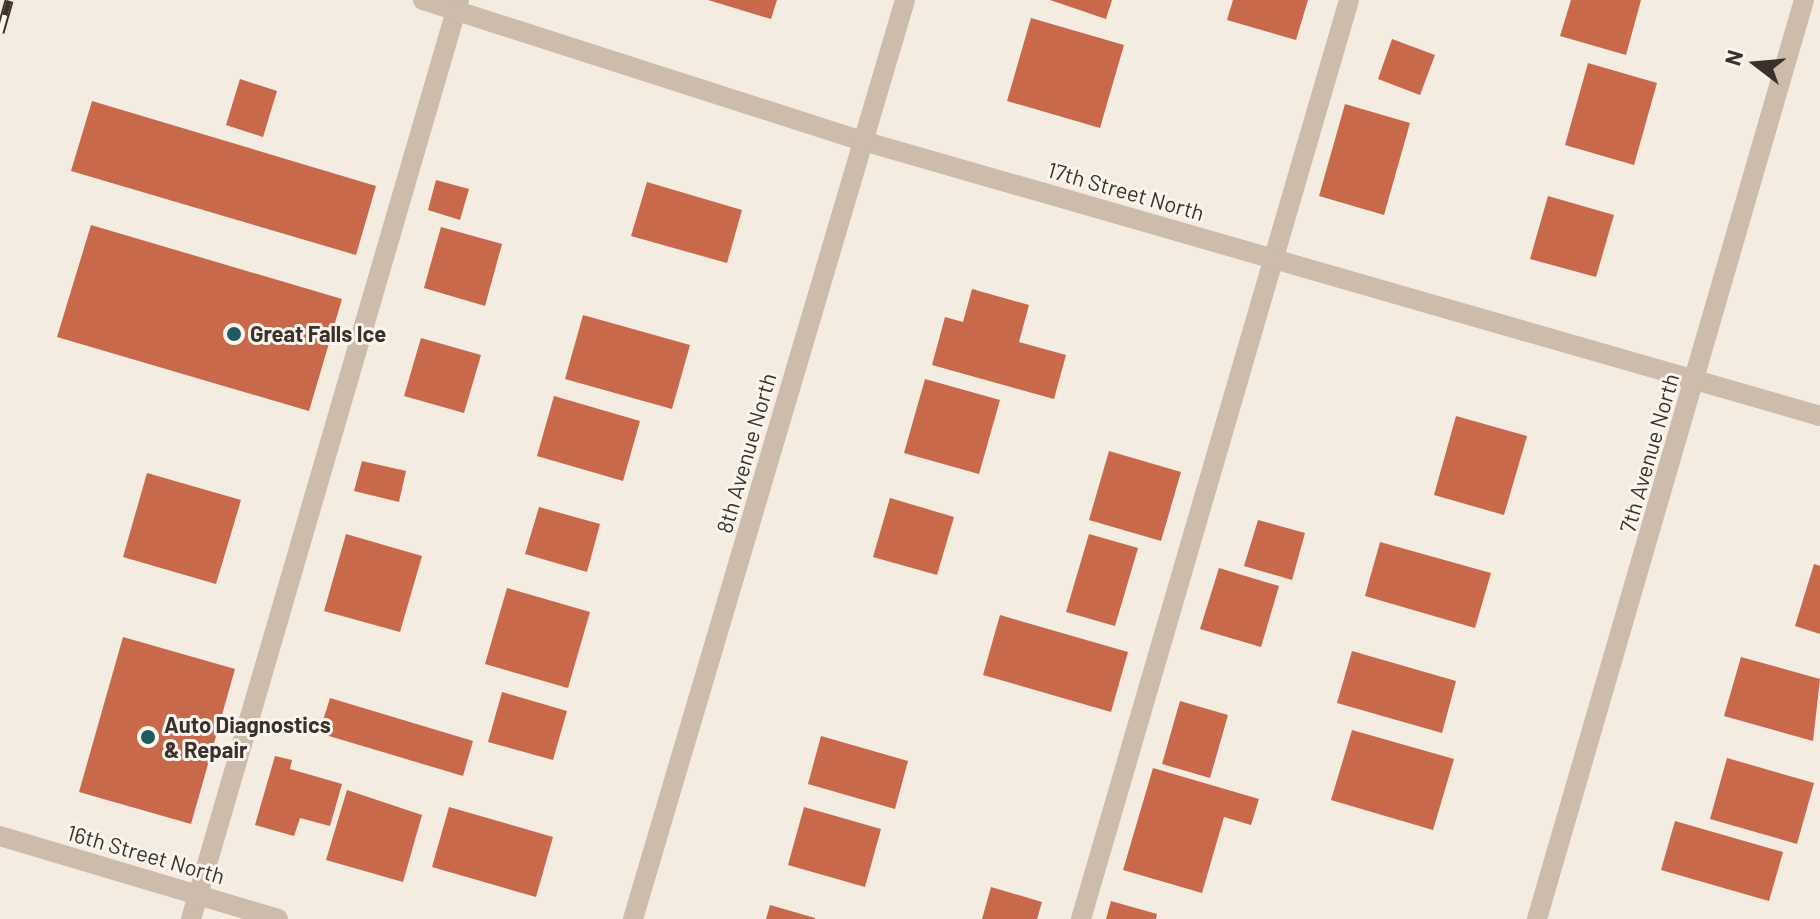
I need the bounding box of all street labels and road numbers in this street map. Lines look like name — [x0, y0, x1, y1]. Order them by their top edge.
street label: 17th Street North — [1045, 156, 1207, 226]
street label: 8th Avenue North — [711, 370, 781, 536]
street label: 7th Avenue North — [1614, 371, 1684, 535]
street label: 16th Street North — [64, 819, 228, 889]

